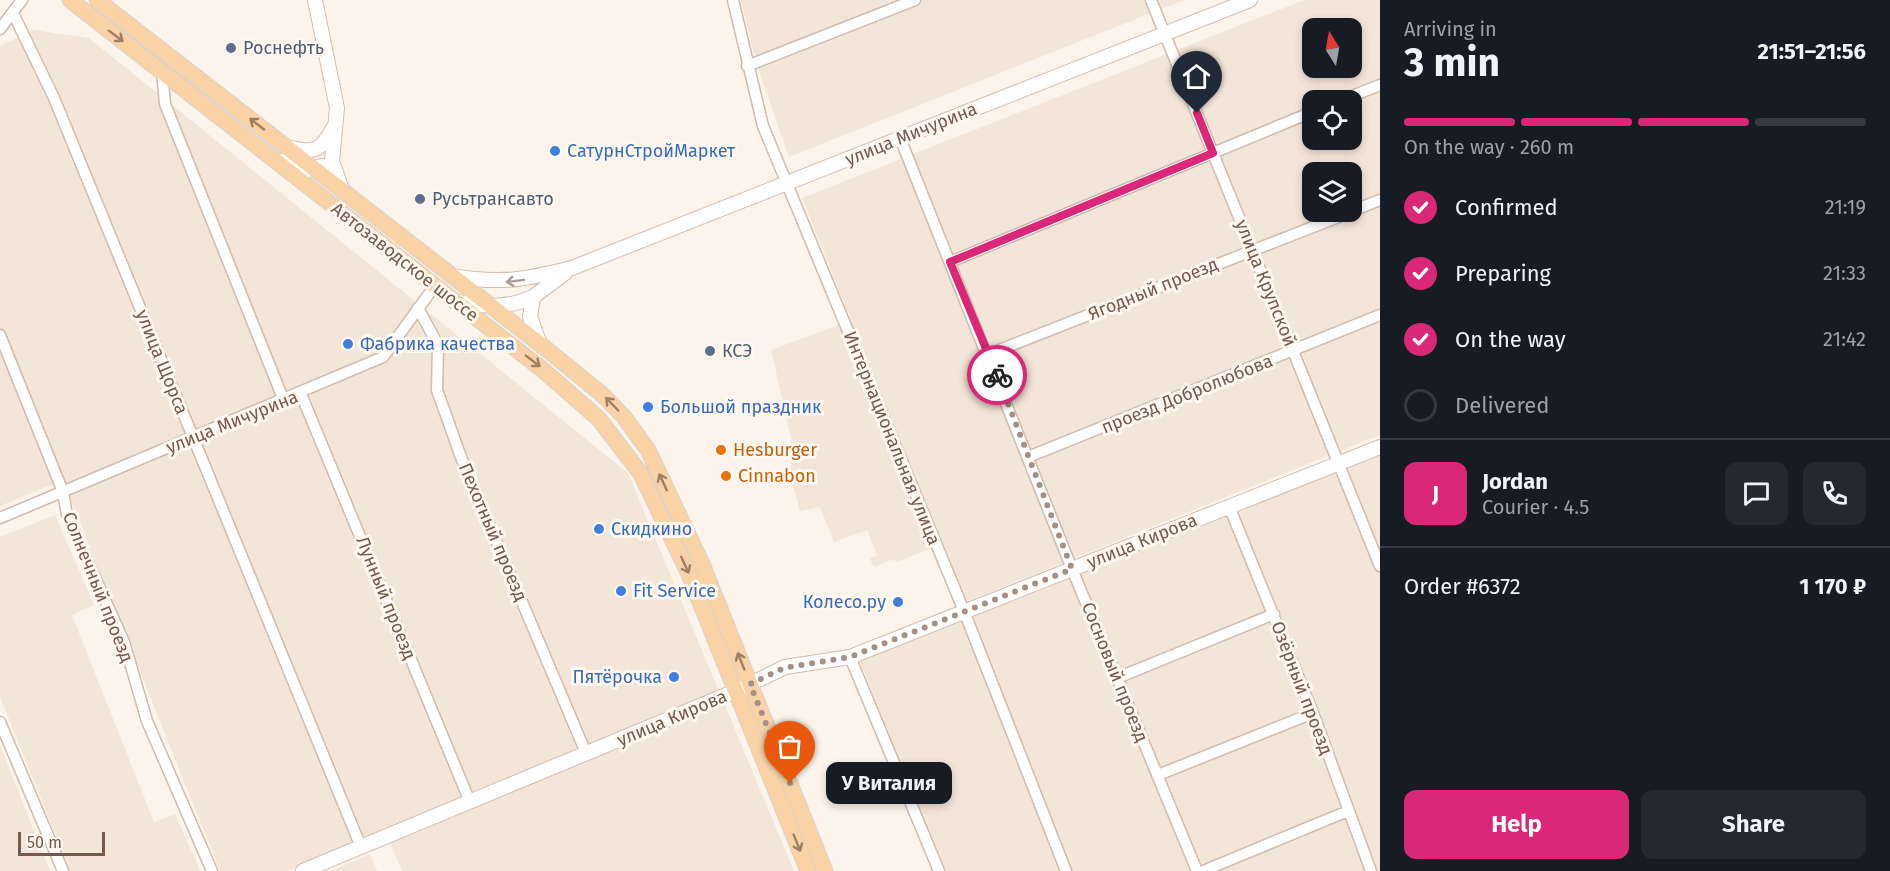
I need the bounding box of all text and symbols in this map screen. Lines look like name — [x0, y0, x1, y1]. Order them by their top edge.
text: Arriving in — [1404, 17, 1497, 41]
north arrow — [1302, 18, 1362, 78]
map controls — [1302, 18, 1362, 222]
one-way arrow — [107, 30, 123, 42]
place label: Роснефть — [243, 37, 324, 59]
text: 21:51–21:56 — [1758, 38, 1866, 65]
text: 3 min — [1404, 40, 1500, 86]
marker: Роснефть — [224, 41, 238, 55]
pin — [1171, 51, 1222, 113]
icon: home — [1180, 60, 1213, 93]
button: locate — [1302, 90, 1362, 150]
street label: улица Мичурина — [842, 97, 980, 171]
one-way arrow — [249, 117, 265, 130]
text: On the way · 260 m — [1404, 135, 1574, 159]
place label: СатурнСтройМаркет — [567, 140, 736, 162]
marker: СатурнСтройМаркет — [548, 144, 562, 158]
button: layers — [1302, 162, 1362, 222]
place label: Русьтрансавто — [432, 188, 554, 210]
icon: check — [1404, 191, 1437, 224]
marker: Русьтрансавто — [413, 192, 427, 206]
text: Confirmed — [1455, 194, 1558, 221]
text: 21:19 — [1825, 195, 1866, 219]
street label: Автозаводское шоссе — [327, 198, 483, 326]
street label: улица Крупской — [1231, 216, 1301, 350]
street label: Ягодный проезд — [1085, 253, 1221, 325]
icon: check — [1404, 257, 1437, 290]
text: Preparing — [1455, 260, 1551, 287]
text: 21:33 — [1823, 261, 1866, 285]
one-way arrow — [505, 276, 525, 287]
street label: улица Щорса — [131, 306, 193, 418]
icon: check — [1404, 323, 1437, 356]
text: On the way — [1455, 326, 1566, 353]
text: 21:42 — [1823, 327, 1866, 351]
street label: Интернациональная улица — [839, 328, 945, 548]
place label: Фабрика качества — [360, 333, 515, 355]
marker: Фабрика качества — [341, 337, 355, 351]
place label: КСЭ — [722, 340, 752, 362]
marker: КСЭ — [703, 344, 717, 358]
courier — [967, 345, 1027, 405]
street label: проезд Добролюбова — [1098, 350, 1276, 438]
one-way arrow — [524, 355, 540, 368]
icon: bike — [981, 359, 1014, 392]
street label: улица Мичурина — [163, 385, 301, 459]
text: Delivered — [1455, 392, 1550, 419]
place label: Большой праздник — [660, 396, 822, 418]
one-way arrow — [605, 397, 619, 412]
marker: Большой праздник — [641, 400, 655, 414]
place label: Hesburger — [733, 439, 817, 461]
marker: Hesburger — [714, 443, 728, 457]
street label: Пехотный проезд — [454, 460, 532, 604]
button: chat — [1725, 462, 1788, 525]
button: phone — [1803, 462, 1866, 525]
place label: Cinnabon — [738, 465, 816, 487]
text: Jordan — [1482, 468, 1548, 495]
marker: Cinnabon — [719, 469, 733, 483]
one-way arrow — [657, 474, 669, 492]
text: J — [1432, 480, 1439, 507]
text: Courier · 4.5 — [1482, 495, 1589, 519]
street label: Солнечный проезд — [58, 509, 138, 665]
street label: улица Кирова — [1084, 509, 1200, 573]
place label: Скидкино — [611, 518, 692, 540]
marker: Скидкино — [592, 522, 606, 536]
street label: Лунный проезд — [351, 533, 421, 663]
one-way arrow — [679, 555, 691, 573]
text: Order #6372 — [1404, 573, 1521, 600]
text: 1 170 ₽ — [1799, 573, 1866, 600]
place label: Fit Service — [633, 580, 716, 602]
marker: Fit Service — [614, 584, 628, 598]
place label: Колесо.ру — [803, 591, 886, 613]
marker: Колесо.ру — [891, 595, 905, 609]
street label: Сосновый проезд — [1077, 599, 1153, 745]
street label: Озёрный проезд — [1266, 618, 1338, 758]
one-way arrow — [735, 652, 746, 670]
place label: Пятёрочка — [572, 666, 662, 688]
marker: Пятёрочка — [667, 670, 681, 684]
street label: улица Кирова — [614, 685, 730, 751]
pin — [764, 721, 815, 783]
icon: bag — [773, 730, 806, 763]
callout: У Виталия — [826, 762, 952, 804]
text: У Виталия — [842, 771, 936, 795]
button: Help — [1404, 790, 1629, 859]
button: Share — [1641, 790, 1866, 859]
scale bar — [18, 829, 105, 856]
text: 50 m — [27, 833, 62, 852]
one-way arrow — [792, 833, 803, 852]

